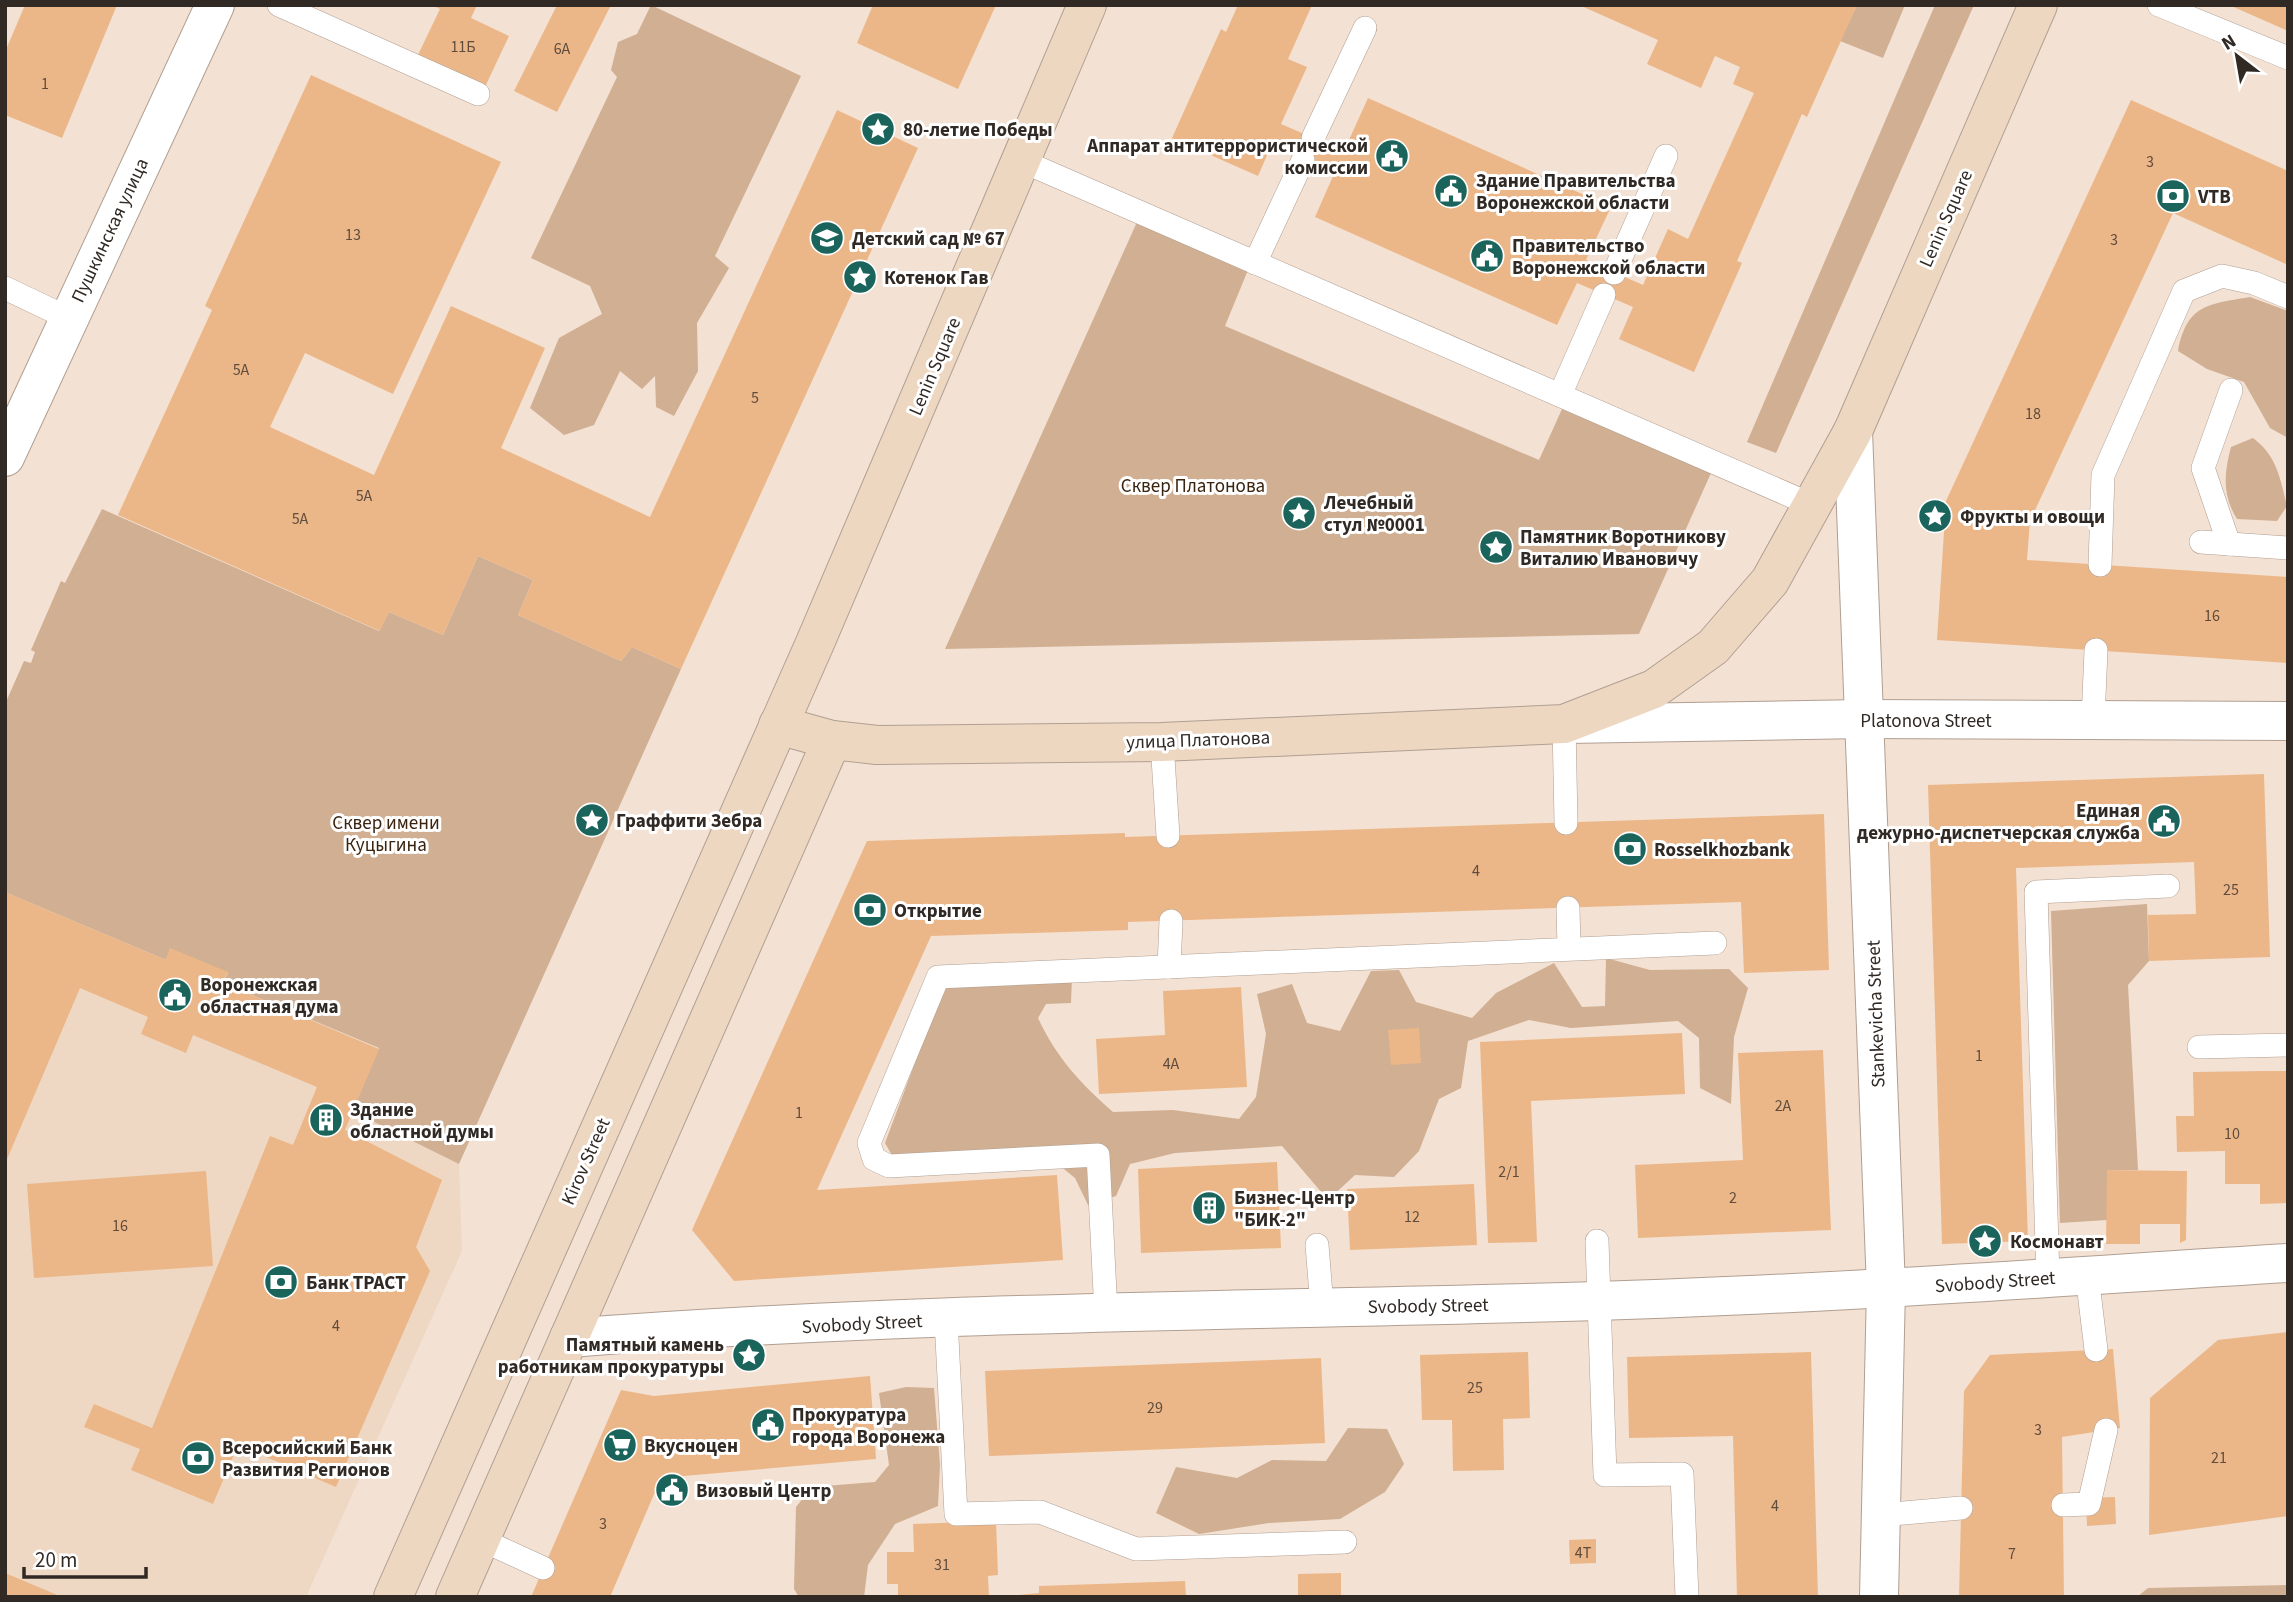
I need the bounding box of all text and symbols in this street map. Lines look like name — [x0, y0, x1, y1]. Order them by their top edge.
north arrow — [2202, 21, 2272, 91]
text: N — [2217, 28, 2241, 58]
house number: 11Б — [450, 36, 476, 58]
house number: 6А — [554, 38, 571, 60]
house number: 1 — [41, 73, 49, 95]
place icon: 80-летие Победы — [859, 110, 897, 148]
place label: 80-летие Победы — [903, 117, 1053, 144]
place label: Аппарат антитеррористической комиссии — [1086, 133, 1368, 182]
public building icon: Аппарат антитеррористической комиссии — [1373, 137, 1411, 175]
house number: 3 — [2146, 151, 2154, 173]
street label: Пушкинская улица — [65, 154, 156, 307]
street label: Lenin Square — [1913, 166, 1980, 272]
place label: Здание Правительства Воронежской области — [1476, 168, 1676, 217]
public building icon: Здание Правительства Воронежской области — [1432, 172, 1470, 210]
bank icon: VTB — [2154, 177, 2192, 215]
place label: VTB — [2197, 184, 2231, 211]
school or university icon: Детский сад № 67 — [808, 219, 846, 257]
house number: 13 — [345, 224, 361, 246]
place label: Детский сад № 67 — [852, 226, 1005, 253]
house number: 3 — [2110, 229, 2118, 251]
place label: Правительство Воронежской области — [1512, 233, 1705, 282]
public building icon: Правительство Воронежской области — [1468, 237, 1506, 275]
place icon: Котенок Гав — [841, 258, 879, 296]
place label: Котенок Гав — [884, 265, 988, 292]
street label: Lenin Square — [903, 313, 968, 420]
house number: 5А — [233, 359, 250, 381]
house number: 5 — [751, 387, 759, 409]
house number: 18 — [2025, 403, 2041, 425]
park label: Сквер Платонова — [1121, 473, 1265, 500]
house number: 5А — [356, 485, 373, 507]
place label: Лечебный стул №0001 — [1323, 490, 1425, 539]
place icon: Лечебный стул №0001 — [1280, 494, 1318, 532]
place icon: Фрукты и овощи — [1916, 497, 1954, 535]
place label: Фрукты и овощи — [1960, 504, 2105, 531]
house number: 5А — [292, 508, 309, 530]
place label: Памятник Воротникову Виталию Ивановичу — [1520, 524, 1726, 573]
place icon: Памятник Воротникову Виталию Ивановичу — [1477, 528, 1515, 566]
house number: 16 — [2204, 605, 2220, 627]
street label: Platonova Street — [1860, 708, 1992, 735]
street label: улица Платонова — [1126, 724, 1271, 757]
place label: Единая дежурно-диспетчерская служба — [1857, 798, 2140, 847]
place icon: Граффити Зебра — [573, 801, 611, 839]
public building icon: Единая дежурно-диспетчерская служба — [2145, 802, 2183, 840]
place label: Граффити Зебра — [616, 808, 762, 835]
park label: Сквер имени Куцыгина — [332, 810, 440, 859]
bank icon: Rosselkhozbank — [1611, 830, 1649, 868]
place label: Rosselkhozbank — [1654, 837, 1791, 864]
house number: 4 — [1472, 860, 1480, 882]
house number: 25 — [2223, 879, 2239, 901]
bank icon: Открытие — [851, 891, 889, 929]
place label: Открытие — [894, 898, 982, 925]
street label: Stankevicha Street — [1860, 939, 1893, 1088]
place label: Воронежская областная дума — [200, 972, 339, 1021]
public building icon: Воронежская областная дума — [156, 976, 194, 1014]
house number: 1 — [1975, 1045, 1983, 1067]
house number: 4А — [1163, 1053, 1180, 1075]
house number: 2А — [1775, 1095, 1792, 1117]
place label: Здание областной думы — [350, 1097, 494, 1146]
building icon: Здание областной думы — [307, 1101, 345, 1139]
house number: 1 — [795, 1102, 803, 1124]
street label: Kirov Street — [555, 1113, 618, 1209]
house number: 10 — [2224, 1123, 2240, 1145]
house number: 2/1 — [1498, 1161, 1520, 1183]
place label: Бизнес-Центр "БИК-2" — [1234, 1185, 1355, 1234]
house number: 2 — [1729, 1187, 1737, 1209]
building icon: Бизнес-Центр "БИК-2" — [1190, 1189, 1228, 1227]
house number: 12 — [1404, 1206, 1420, 1228]
house number: 16 — [112, 1215, 128, 1237]
place icon: Космонавт — [1966, 1222, 2004, 1260]
place label: Космонавт — [2010, 1229, 2104, 1256]
bank icon: Банк ТРАСТ — [262, 1263, 300, 1301]
street label: Svobody Street — [1934, 1265, 2057, 1300]
place label: Банк ТРАСТ — [306, 1270, 406, 1297]
street label: Svobody Street — [1367, 1292, 1489, 1321]
street label: Svobody Street — [801, 1308, 924, 1341]
house number: 4 — [332, 1315, 340, 1337]
place label: Памятный камень работникам прокуратуры — [498, 1332, 724, 1381]
place icon: Памятный камень работникам прокуратуры — [730, 1336, 768, 1374]
house number: 25 — [1467, 1377, 1483, 1399]
house number: 29 — [1147, 1397, 1163, 1419]
place label: Прокуратура города Воронежа — [792, 1402, 945, 1451]
public building icon: Прокуратура города Воронежа — [749, 1406, 787, 1444]
house number: 3 — [2034, 1419, 2042, 1441]
supermarket icon: Вкусноцен — [601, 1426, 639, 1464]
place label: Вкусноцен — [644, 1433, 738, 1460]
place label: Всеросийский Банк Развития Регионов — [222, 1435, 393, 1484]
bank icon: Всеросийский Банк Развития Регионов — [179, 1439, 217, 1477]
house number: 21 — [2211, 1447, 2227, 1469]
public building icon: Визовый Центр — [653, 1471, 691, 1509]
place label: Визовый Центр — [696, 1478, 831, 1505]
house number: 4 — [1771, 1495, 1779, 1517]
house number: 3 — [599, 1513, 607, 1535]
scale bar — [24, 1536, 147, 1580]
house number: 4Т — [1575, 1542, 1592, 1564]
house number: 7 — [2008, 1543, 2016, 1565]
text: 20 m — [35, 1545, 77, 1575]
house number: 31 — [934, 1554, 950, 1576]

